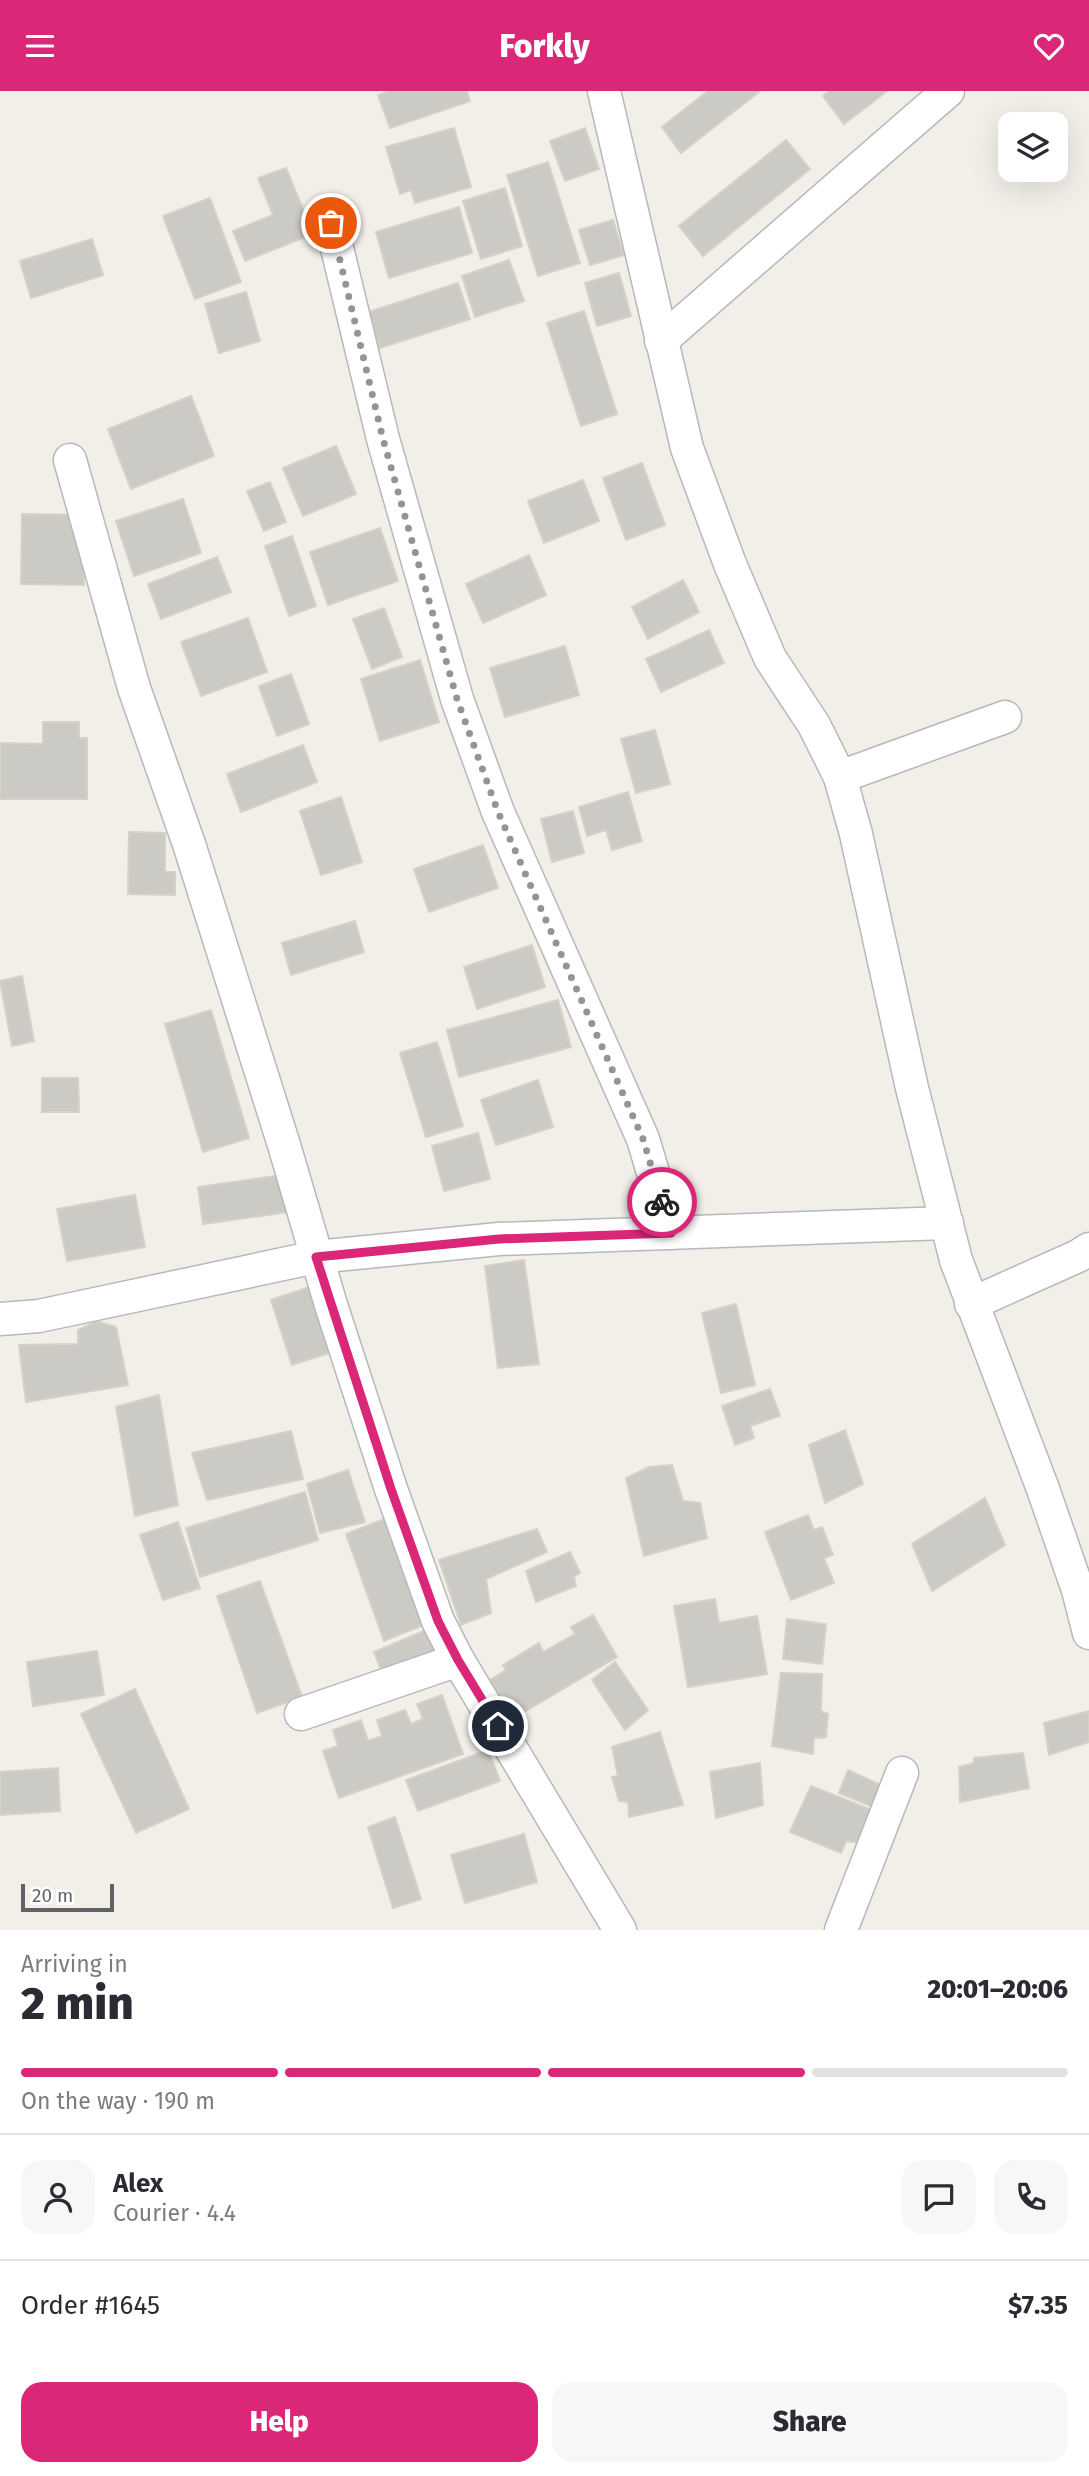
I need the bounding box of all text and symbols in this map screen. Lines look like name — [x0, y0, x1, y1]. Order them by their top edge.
icon: menu — [21, 27, 59, 65]
text: Forkly — [499, 27, 590, 65]
icon: heart — [1030, 27, 1068, 65]
map controls — [998, 112, 1068, 182]
button: layers — [998, 112, 1068, 182]
pin — [301, 193, 361, 253]
icon: bag — [312, 204, 350, 242]
courier — [627, 1167, 697, 1237]
icon: bike — [643, 1183, 681, 1221]
pin — [468, 1696, 528, 1756]
icon: home — [479, 1707, 517, 1745]
scale bar — [21, 1881, 114, 1913]
text: 20 m — [32, 1884, 73, 1907]
text: Arriving in — [21, 1950, 128, 1978]
text: 20:01–20:06 — [928, 1974, 1068, 2005]
text: 2 min — [21, 1976, 134, 2031]
text: On the way · 190 m — [21, 2087, 215, 2115]
button: person — [21, 2160, 95, 2234]
button: chat — [902, 2160, 976, 2234]
button: phone — [994, 2160, 1068, 2234]
text: Alex — [113, 2168, 163, 2199]
text: Courier · 4.4 — [113, 2199, 236, 2227]
text: Order #1645 — [21, 2290, 160, 2321]
text: $7.35 — [1008, 2290, 1068, 2321]
button: Help — [21, 2382, 538, 2462]
button: Share — [552, 2382, 1068, 2462]

